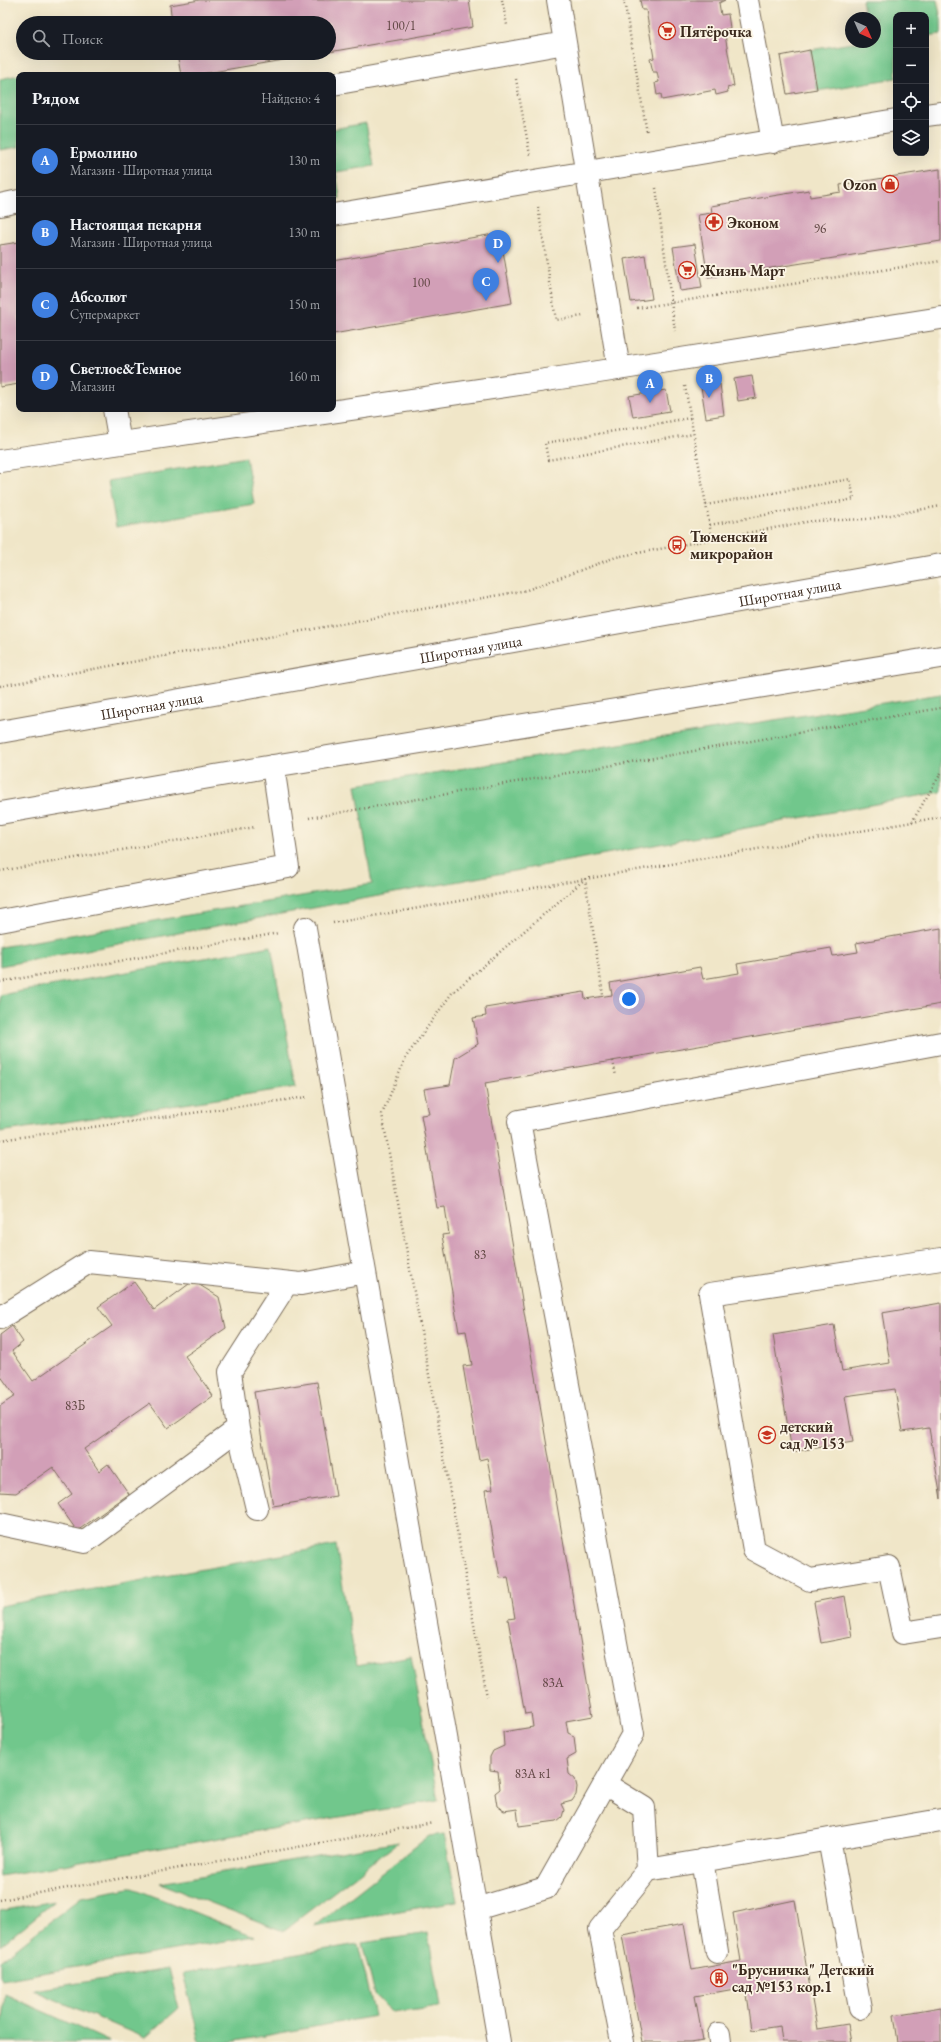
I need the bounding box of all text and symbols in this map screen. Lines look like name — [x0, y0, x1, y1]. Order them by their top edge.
north arrow — [845, 12, 881, 48]
map controls — [893, 12, 929, 156]
button: + — [893, 12, 929, 48]
search box — [16, 16, 336, 60]
house number: 100/1 — [386, 17, 416, 34]
supermarket icon: Пятёрочка — [657, 21, 677, 41]
place label: Пятёрочка — [680, 22, 752, 41]
icon: search — [30, 27, 52, 49]
text: Поиск — [62, 29, 103, 48]
button: − — [893, 48, 929, 84]
button: locate — [893, 84, 929, 120]
text: Рядом — [32, 87, 80, 109]
text: Найдено: 4 — [261, 90, 320, 107]
button: layers — [893, 120, 929, 156]
text: Ермолино — [70, 143, 137, 162]
text: A — [40, 152, 50, 169]
text: 130 m — [289, 152, 320, 169]
text: Магазин · Широтная улица — [70, 162, 212, 179]
shop icon: Ozon — [880, 174, 900, 194]
place label: Ozon — [843, 175, 878, 194]
pharmacy icon: Эконом — [704, 212, 724, 232]
place label: Эконом — [727, 213, 779, 232]
text: Настоящая пекарня — [70, 215, 202, 234]
house number: 96 — [814, 220, 826, 237]
text: B — [41, 224, 49, 241]
text: 130 m — [289, 224, 320, 241]
pin: D — [485, 230, 511, 263]
text: Магазин · Широтная улица — [70, 234, 212, 251]
supermarket icon: Жизнь Март — [677, 260, 697, 280]
place label: Жизнь Март — [699, 261, 785, 280]
pin: C — [473, 268, 499, 301]
house number: 100 — [412, 274, 430, 291]
text: Абсолют — [70, 287, 127, 306]
text: C — [40, 296, 50, 313]
text: 150 m — [289, 296, 320, 313]
text: Супермаркет — [70, 306, 140, 323]
text: Светлое&Темное — [70, 359, 181, 378]
pin: B — [696, 365, 722, 398]
text: D — [40, 368, 50, 385]
text: 160 m — [289, 368, 320, 385]
pin: A — [637, 370, 663, 403]
text: Магазин — [70, 378, 115, 395]
place label: Тюменский микрорайон — [690, 527, 773, 563]
bus stop icon: Тюменский микрорайон — [667, 535, 687, 555]
street label: Широтная улица — [737, 573, 842, 610]
street label: Широтная улица — [418, 630, 523, 667]
street label: Широтная улица — [99, 687, 204, 723]
your location — [619, 989, 639, 1009]
house number: 83 — [474, 1246, 486, 1263]
house number: 83Б — [65, 1397, 85, 1414]
place label: детский сад № 153 — [780, 1417, 845, 1453]
school or university icon: детский сад № 153 — [757, 1425, 777, 1445]
house number: 83А — [542, 1674, 565, 1691]
house number: 83А к1 — [515, 1765, 551, 1782]
place label: "Брусничка" Детский сад №153 кор.1 — [732, 1960, 874, 1996]
building icon: "Брусничка" Детский сад №153 кор.1 — [709, 1968, 729, 1988]

